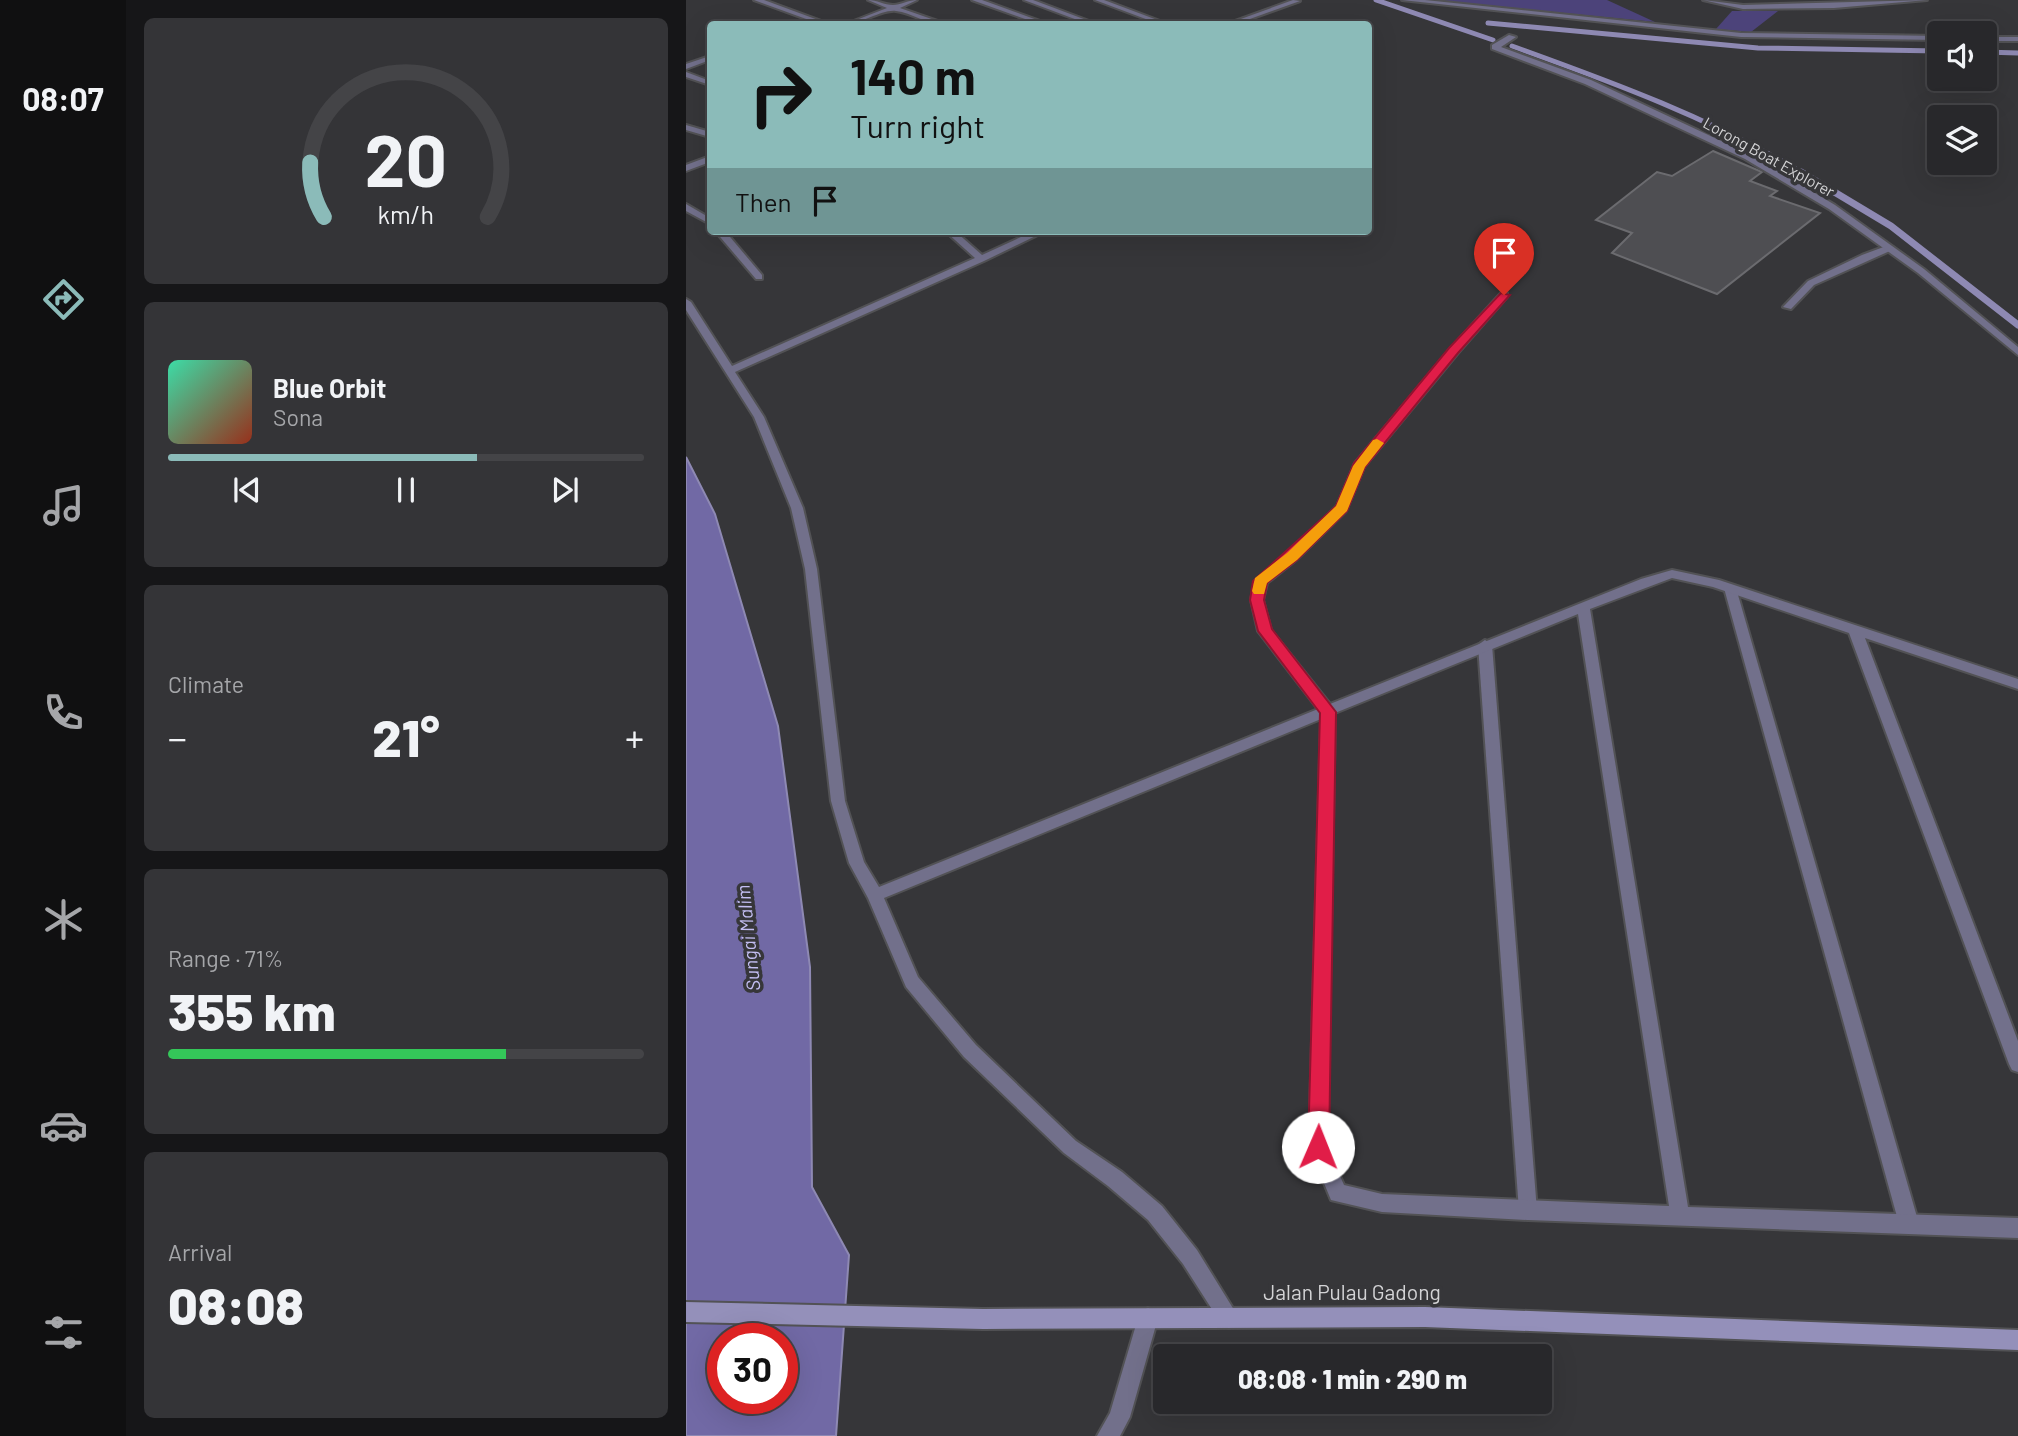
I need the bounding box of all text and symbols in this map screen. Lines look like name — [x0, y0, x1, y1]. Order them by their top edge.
map controls — [1927, 21, 1997, 175]
button: sound — [1927, 21, 1997, 91]
text: 140 m — [850, 46, 976, 105]
icon: right — [735, 49, 826, 140]
text: 08:07 — [22, 79, 104, 117]
button: layers — [1927, 105, 1997, 175]
text: Turn right — [850, 106, 985, 144]
street label: Lorong Boat Explorer — [1700, 113, 1838, 201]
text: 20 — [365, 114, 447, 202]
icon: arrive — [806, 182, 844, 220]
text: Then — [735, 186, 792, 217]
text: km/h — [378, 199, 434, 229]
pin — [1474, 223, 1534, 295]
icon: arrive — [1485, 234, 1523, 272]
icon: directions — [39, 275, 88, 324]
text: Blue Orbit — [273, 372, 386, 403]
text: Sona — [273, 403, 323, 431]
icon: previous — [228, 471, 266, 509]
icon: pause — [387, 471, 425, 509]
icon: next — [546, 471, 584, 509]
icon: music — [39, 481, 88, 530]
text: Climate — [168, 670, 244, 698]
icon: phone — [39, 688, 88, 737]
text: 21° — [372, 705, 440, 767]
text: − — [168, 714, 187, 760]
text: + — [625, 714, 644, 760]
water label: Sungai Malim — [731, 884, 764, 992]
icon: climate — [39, 895, 88, 944]
text: Range · 71% — [168, 944, 283, 972]
text: 355 km — [168, 979, 336, 1041]
icon: car — [39, 1101, 88, 1150]
position arrow — [1281, 1110, 1355, 1184]
text: Arrival — [168, 1238, 232, 1266]
text: 08:08 — [168, 1273, 304, 1335]
street label: Jalan Pulau Gadong — [1263, 1279, 1441, 1304]
icon: filters — [39, 1308, 88, 1357]
speed limit sign: 30 — [707, 1323, 798, 1414]
text: 08:08 · 1 min · 290 m — [1238, 1363, 1467, 1394]

